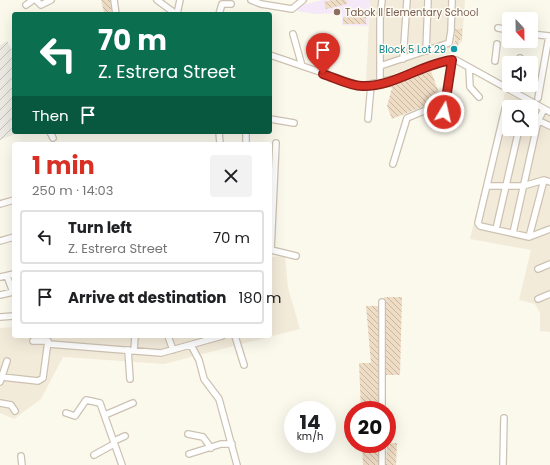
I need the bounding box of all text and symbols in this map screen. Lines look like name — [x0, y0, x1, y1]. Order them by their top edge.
place label: Tabok II Elementary School — [345, 5, 478, 20]
marker: Tabok II Elementary School — [332, 7, 342, 17]
north arrow — [502, 12, 538, 48]
map controls — [502, 12, 538, 136]
text: 70 m — [98, 21, 167, 60]
icon: left — [32, 28, 84, 80]
pin — [306, 33, 340, 74]
icon: arrive — [312, 39, 334, 61]
place label: Block 5 Lot 29 — [379, 42, 446, 57]
marker: Block 5 Lot 29 — [449, 44, 459, 54]
button: sound — [502, 56, 538, 92]
text: Z. Estrera Street — [98, 59, 236, 84]
position arrow — [423, 91, 465, 133]
button: search — [502, 100, 538, 136]
icon: arrive — [77, 104, 99, 126]
text: Then — [32, 105, 69, 126]
text: 1 min — [32, 149, 95, 182]
button: close — [210, 155, 252, 197]
text: 250 m · 14:03 — [32, 181, 113, 200]
text: Turn left — [68, 217, 132, 238]
icon: left — [34, 226, 56, 248]
text: 70 m — [213, 227, 250, 248]
text: Z. Estrera Street — [68, 239, 168, 258]
icon: arrive — [34, 286, 56, 308]
text: Arrive at destination — [68, 287, 226, 308]
text: 180 m — [238, 287, 282, 308]
speed limit sign: 20 — [344, 401, 396, 453]
text: 14 — [299, 408, 321, 436]
text: km/h — [297, 429, 323, 444]

